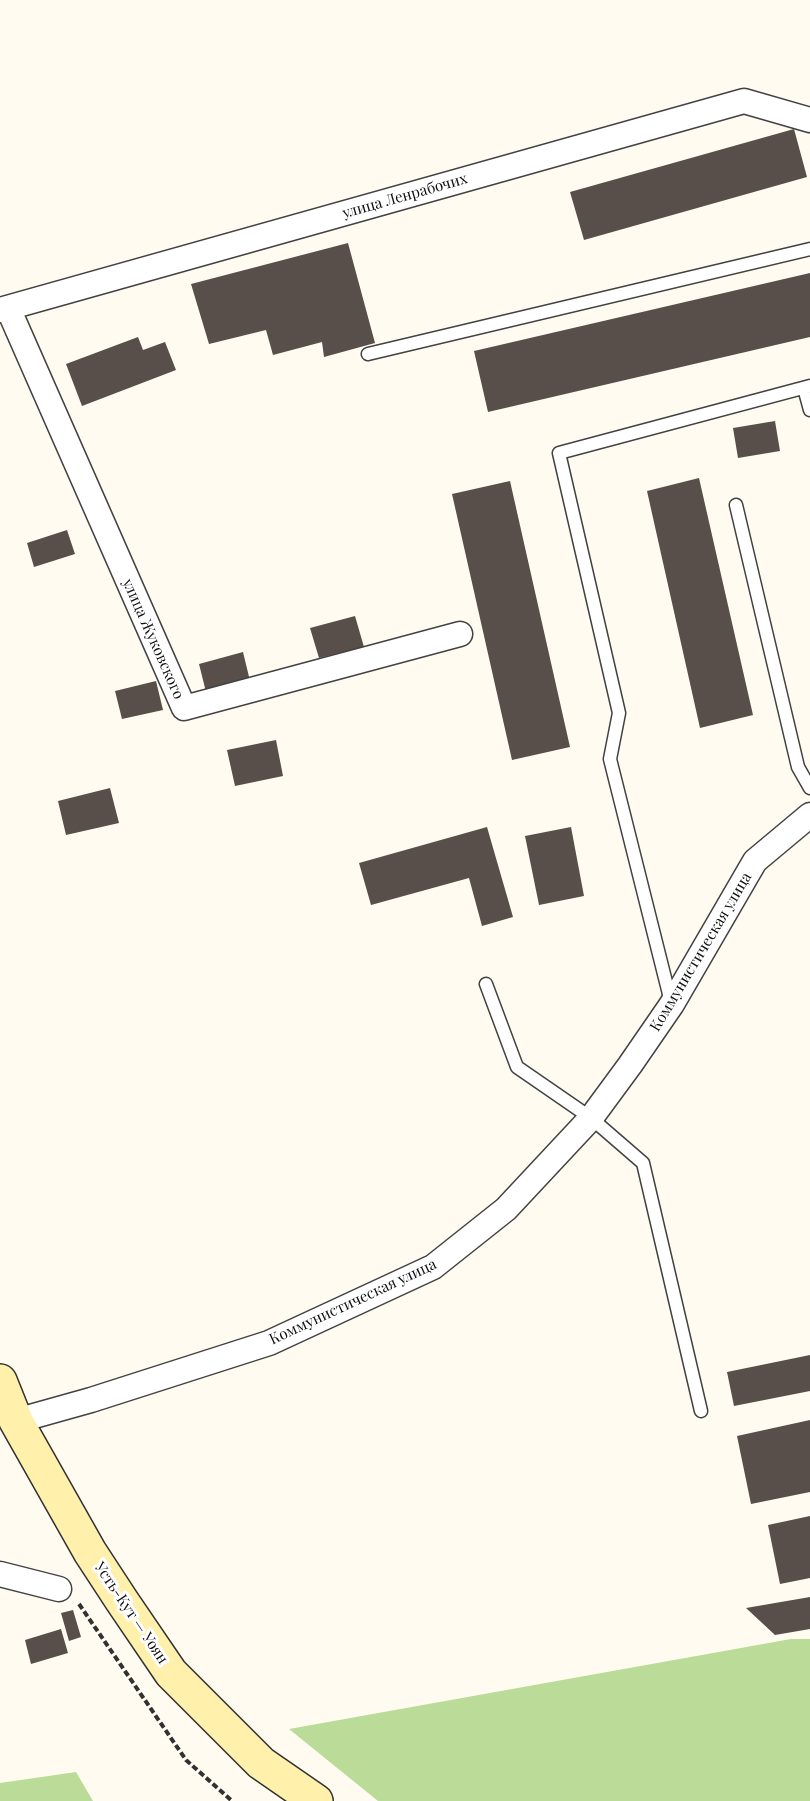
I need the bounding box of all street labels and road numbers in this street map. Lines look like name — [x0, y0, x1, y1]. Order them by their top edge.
street label: улица Ленрабочих — [341, 170, 469, 222]
street label: улица Жуковского — [118, 576, 188, 702]
street label: Коммунистическая улица — [646, 869, 756, 1035]
street label: Коммунистическая улица — [267, 1255, 439, 1349]
street label: Усть-Кут — Уоян — [90, 1559, 172, 1667]

